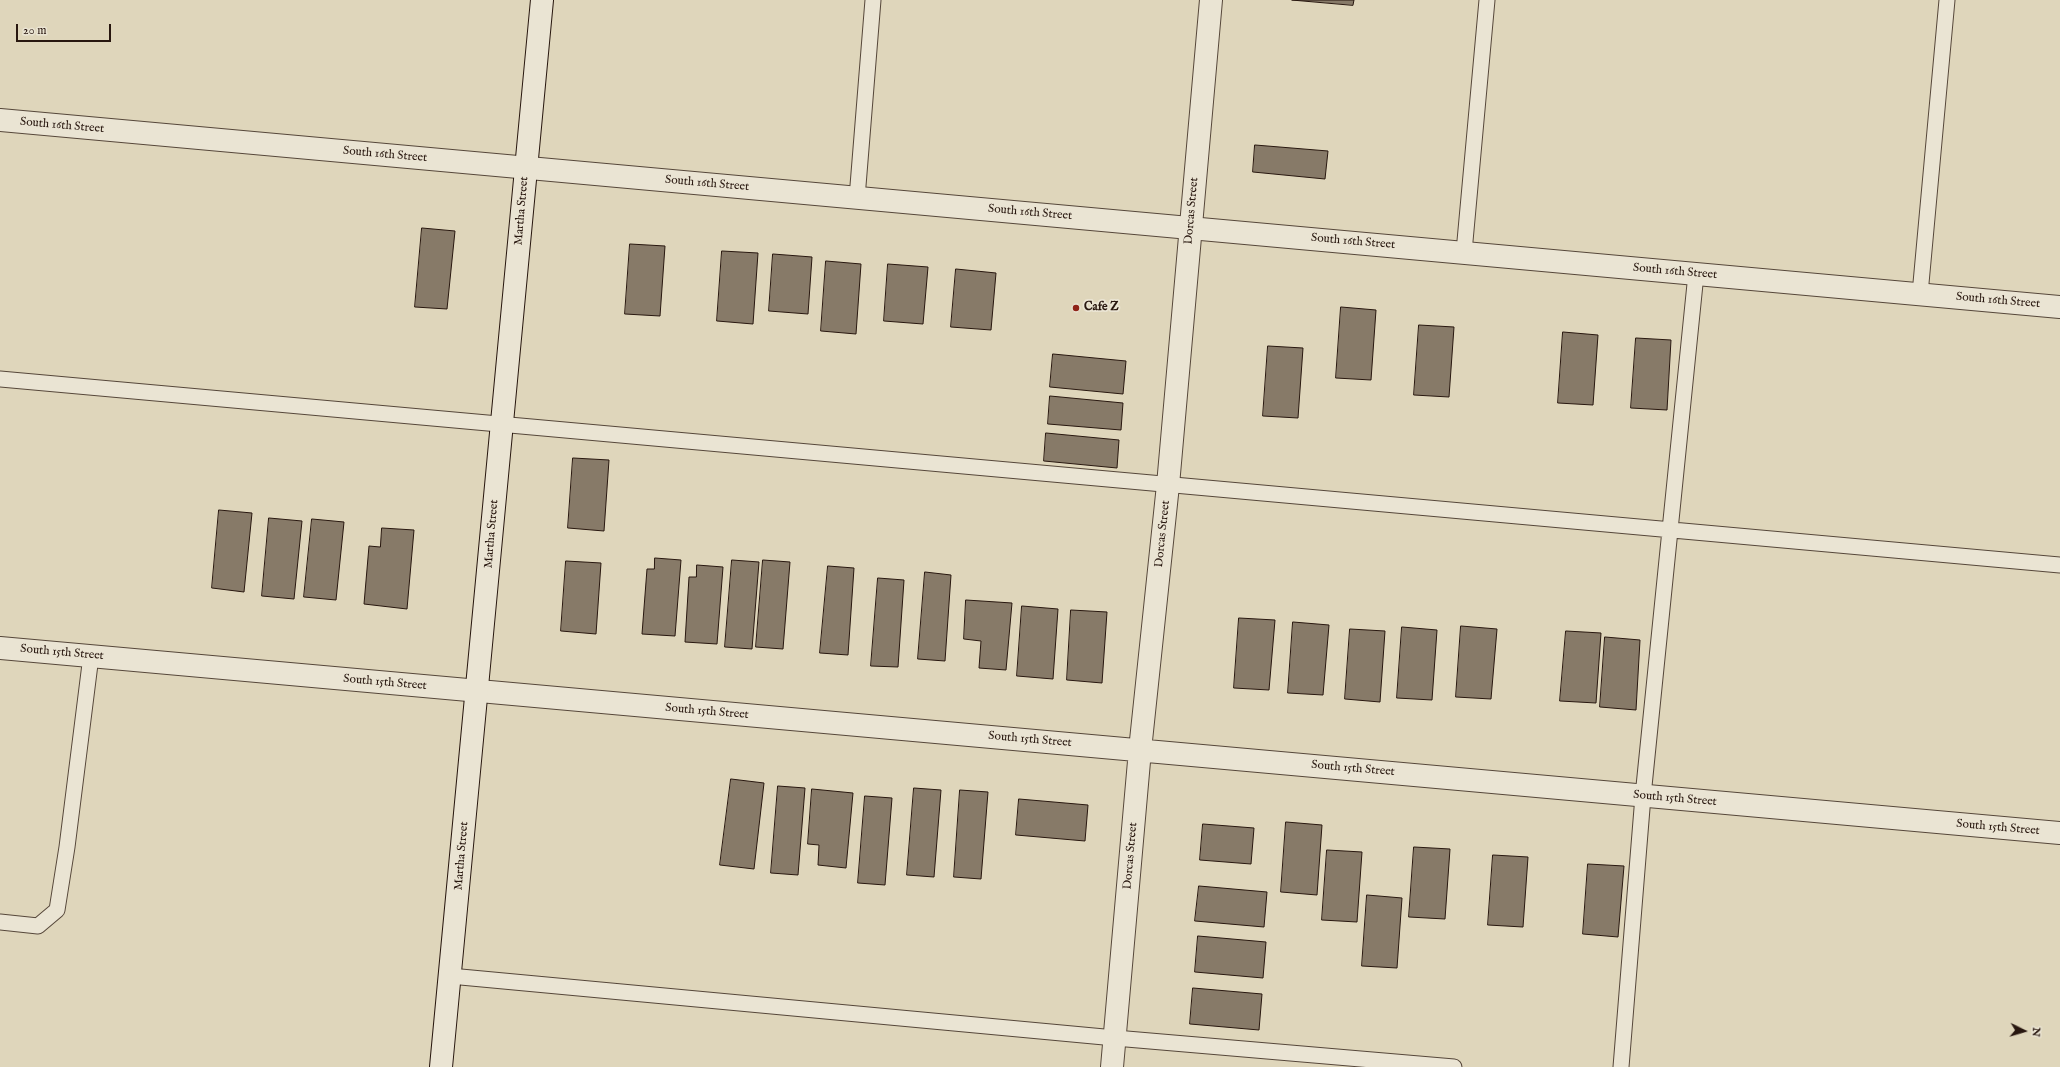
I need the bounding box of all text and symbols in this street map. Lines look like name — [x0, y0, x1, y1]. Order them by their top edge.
scale bar — [18, 16, 113, 42]
text: 20 m — [23, 23, 46, 38]
street label: South 16th Street — [19, 115, 105, 137]
street label: South 16th Street — [342, 144, 428, 166]
street label: South 16th Street — [664, 173, 750, 195]
street label: Martha Street — [512, 176, 532, 246]
street label: Dorcas Street — [1182, 177, 1202, 245]
street label: South 16th Street — [987, 202, 1073, 224]
street label: South 16th Street — [1310, 231, 1396, 253]
street label: South 16th Street — [1632, 261, 1718, 283]
street label: South 16th Street — [1955, 290, 2041, 312]
place label: Cafe Z — [1084, 301, 1119, 315]
marker: Cafe Z — [1071, 303, 1081, 313]
street label: Martha Street — [482, 499, 502, 569]
street label: Dorcas Street — [1152, 500, 1174, 568]
street label: South 15th Street — [20, 642, 104, 664]
street label: South 15th Street — [343, 672, 427, 694]
street label: South 15th Street — [665, 701, 749, 723]
street label: South 15th Street — [988, 729, 1072, 751]
street label: South 15th Street — [1311, 758, 1395, 780]
street label: South 15th Street — [1633, 788, 1717, 810]
street label: South 15th Street — [1956, 817, 2040, 839]
street label: Martha Street — [452, 821, 472, 891]
street label: Dorcas Street — [1121, 822, 1141, 890]
north arrow — [2004, 1011, 2044, 1051]
text: N — [2029, 1027, 2043, 1037]

